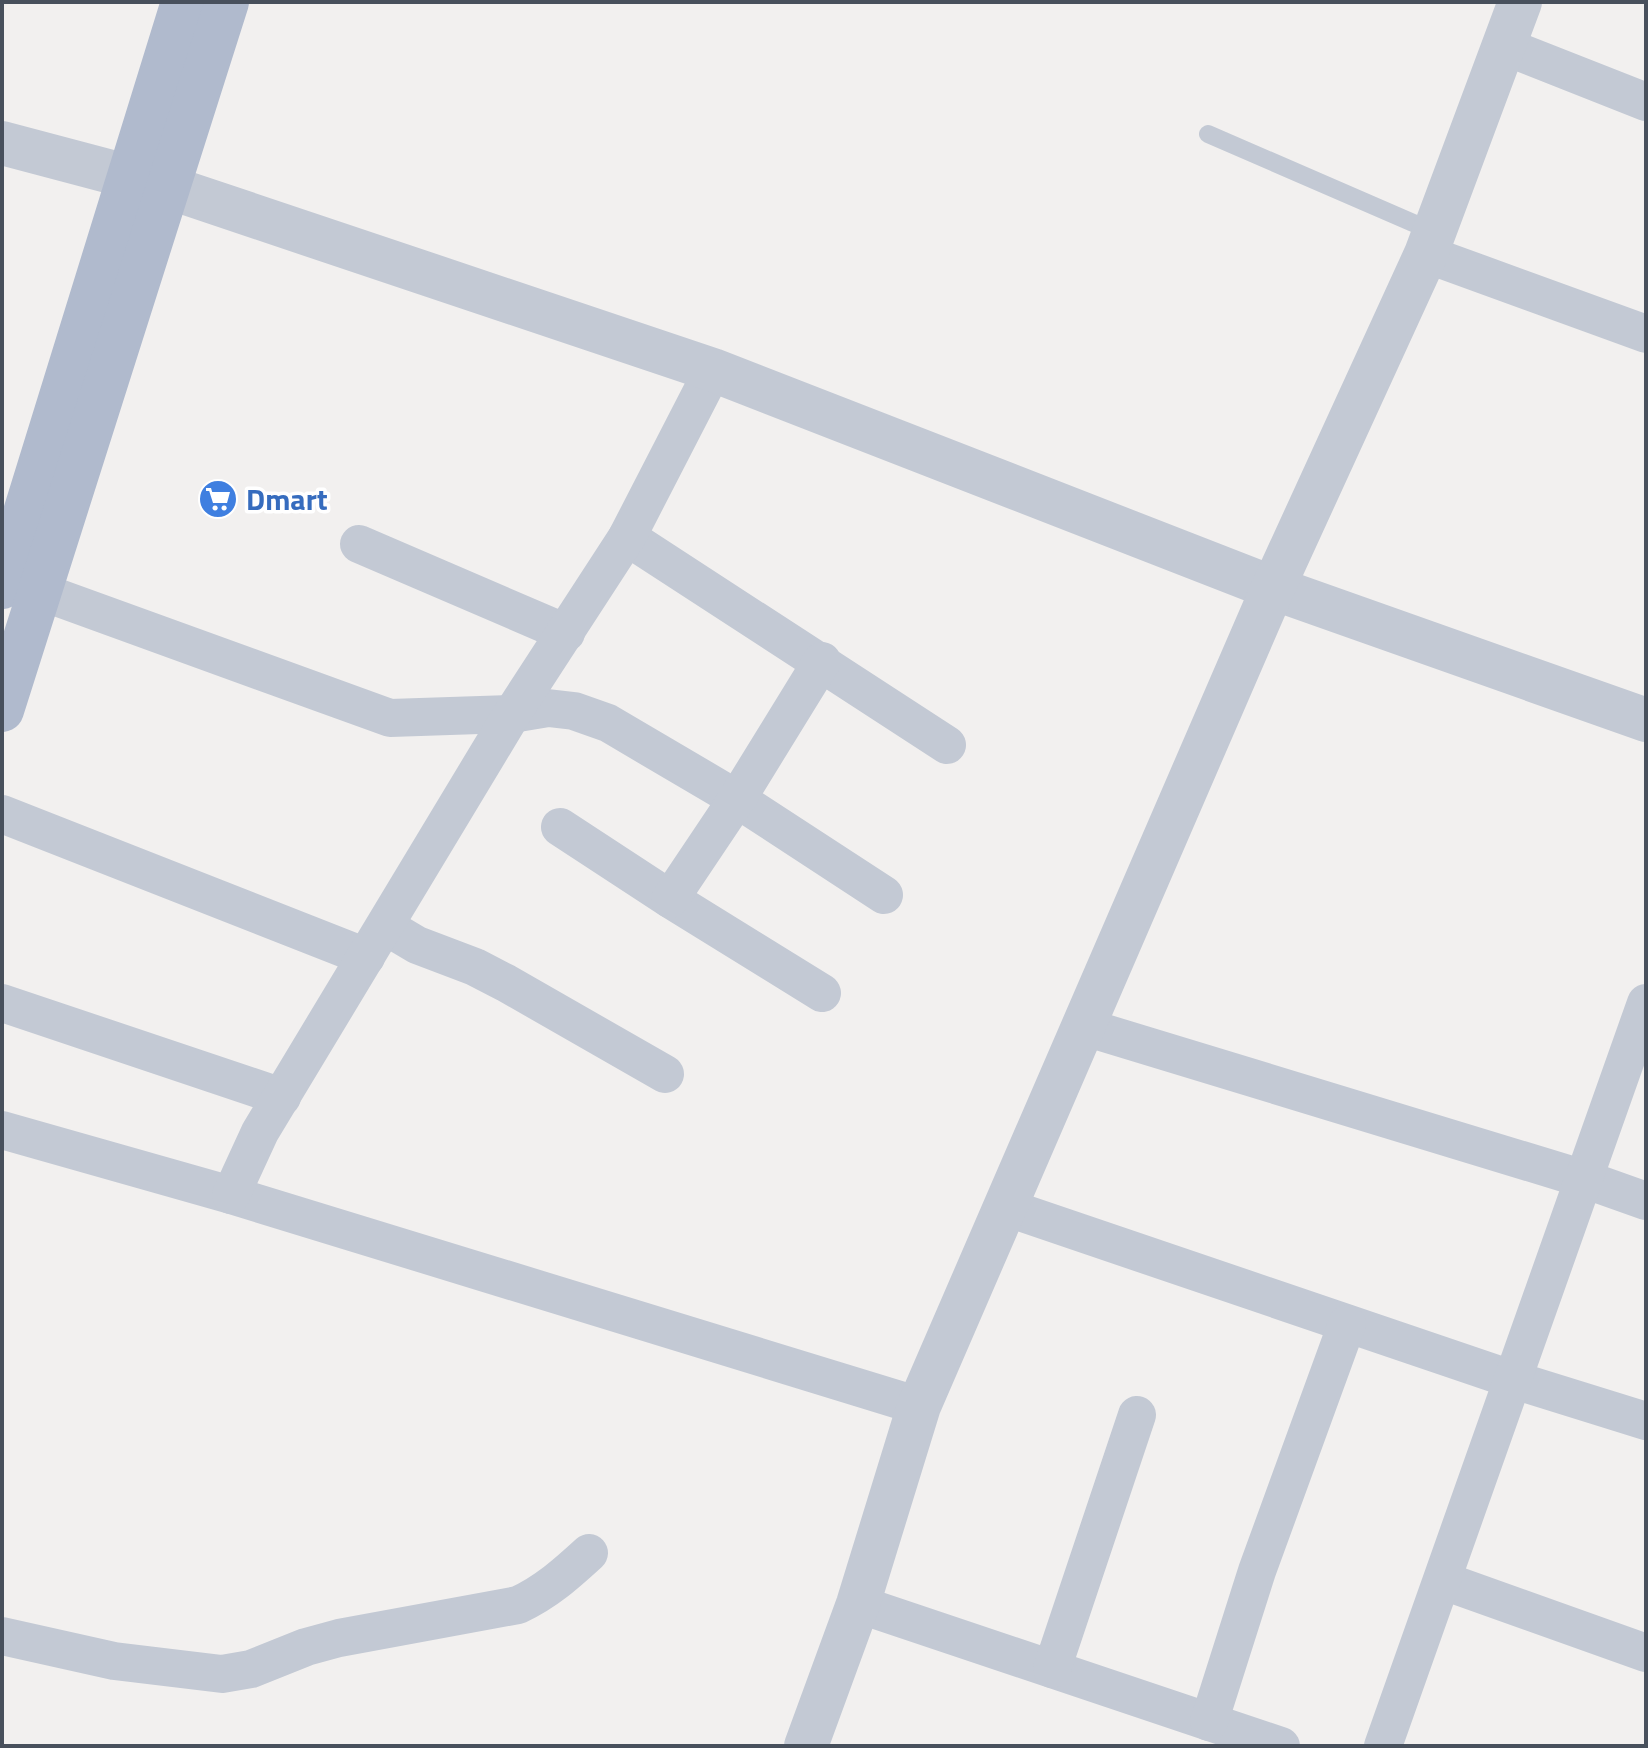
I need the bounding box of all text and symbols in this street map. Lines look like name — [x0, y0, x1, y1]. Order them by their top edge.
place label: Dmart — [246, 476, 328, 522]
supermarket icon: Dmart — [197, 478, 239, 520]

